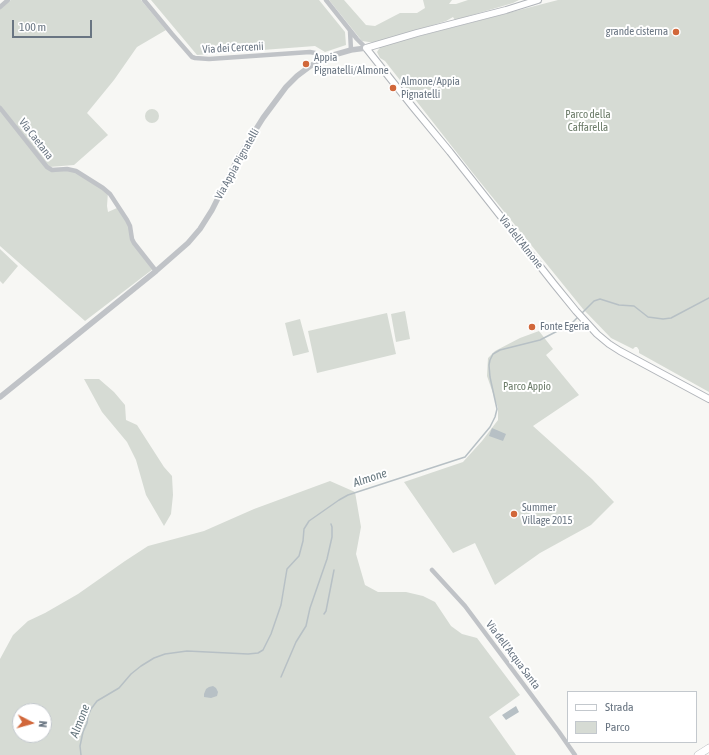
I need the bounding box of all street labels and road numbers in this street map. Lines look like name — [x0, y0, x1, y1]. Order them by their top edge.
street label: Via dei Cercenii — [202, 40, 264, 56]
street label: Via Caetana — [16, 116, 56, 162]
street label: Via Appia Pignatelli — [212, 126, 262, 202]
street label: Via dell'Almone — [496, 213, 546, 271]
street label: Via dell'Acqua Santa — [483, 618, 543, 692]

